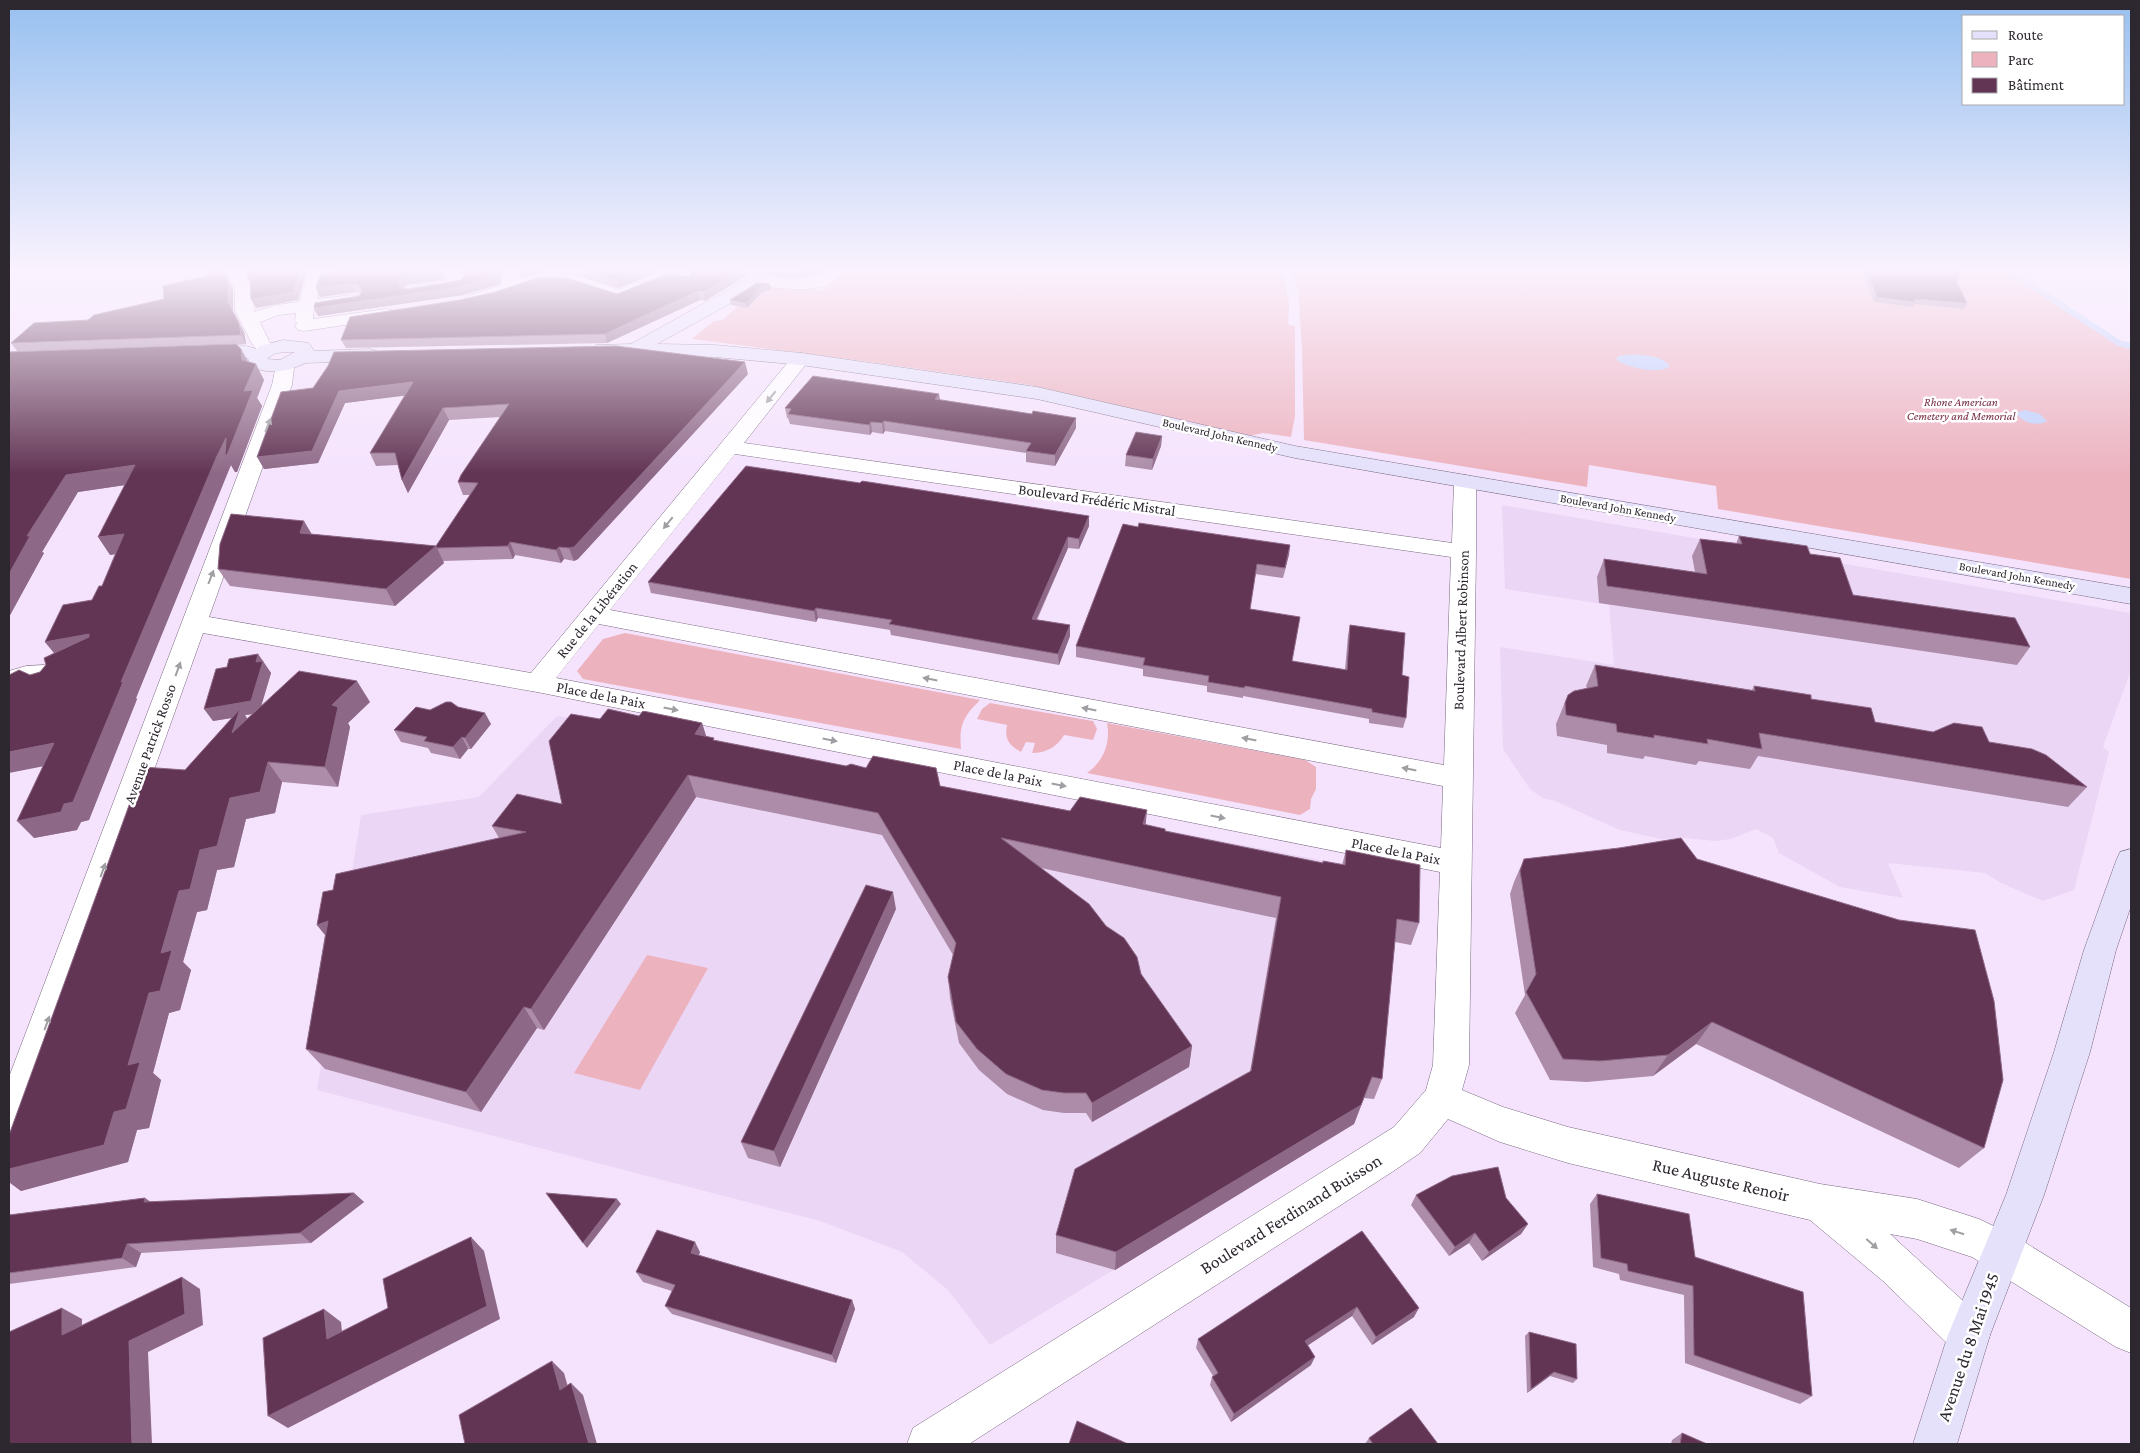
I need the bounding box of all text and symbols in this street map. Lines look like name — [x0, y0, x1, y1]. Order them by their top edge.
legend — [1962, 15, 2125, 105]
text: Route — [2008, 27, 2043, 43]
text: Parc — [2008, 52, 2034, 68]
text: Bâtiment — [2008, 77, 2065, 93]
one-way arrow — [765, 390, 776, 403]
park label: Rhone American Cemetery and Memorial — [1907, 395, 2016, 423]
street label: Boulevard John Kennedy — [1161, 415, 1279, 455]
one-way arrow — [265, 417, 272, 432]
street label: Boulevard Frédéric Mistral — [1017, 481, 1177, 519]
street label: Boulevard John Kennedy — [1559, 491, 1678, 525]
one-way arrow — [662, 516, 673, 529]
street label: Boulevard Albert Robinson — [1450, 550, 1472, 710]
street label: Rue de la Libération — [553, 559, 641, 661]
street label: Boulevard John Kennedy — [1958, 559, 2077, 593]
one-way arrow — [207, 569, 215, 584]
one-way arrow — [174, 661, 182, 676]
one-way arrow — [921, 674, 937, 682]
street label: Place de la Paix — [555, 679, 647, 711]
street label: Avenue Patrick Rosso — [121, 682, 179, 806]
one-way arrow — [663, 705, 679, 713]
one-way arrow — [1082, 705, 1097, 713]
one-way arrow — [1242, 735, 1257, 743]
one-way arrow — [823, 737, 839, 745]
street label: Place de la Paix — [952, 757, 1044, 789]
one-way arrow — [1400, 764, 1416, 772]
one-way arrow — [1051, 782, 1067, 790]
one-way arrow — [1210, 813, 1226, 821]
street label: Place de la Paix — [1350, 835, 1442, 867]
one-way arrow — [100, 863, 107, 878]
one-way arrow — [43, 1015, 51, 1030]
street label: Boulevard Ferdinand Buisson — [1197, 1150, 1386, 1278]
street label: Rue Auguste Renoir — [1651, 1155, 1792, 1206]
one-way arrow — [1949, 1228, 1964, 1236]
one-way arrow — [1866, 1238, 1878, 1249]
street label: Avenue du 8 Mai 1945 — [1933, 1270, 2003, 1424]

